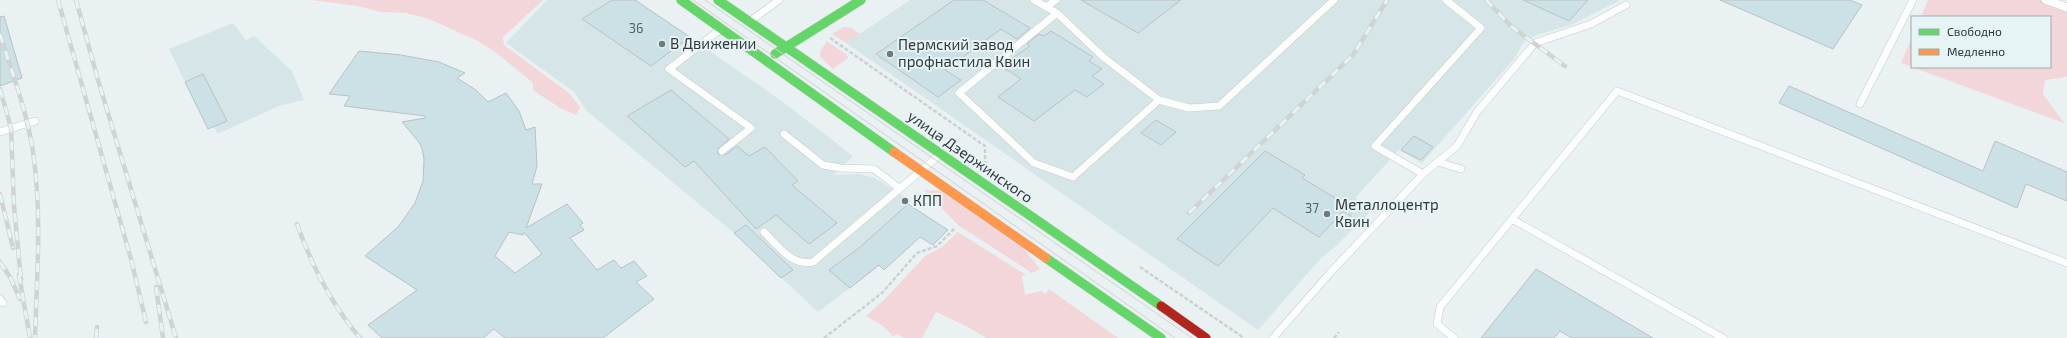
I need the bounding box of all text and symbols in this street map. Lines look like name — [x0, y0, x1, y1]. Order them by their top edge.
legend — [1911, 16, 2051, 68]
house number: 36 — [629, 20, 643, 36]
text: Свободно — [1947, 24, 2002, 38]
place label: В Движении — [670, 34, 756, 52]
place label: Пермский завод профнастила Квин — [898, 35, 1030, 70]
marker: В Движении — [657, 39, 667, 49]
text: Медленно — [1947, 44, 2005, 58]
marker: Пермский завод профнастила Квин — [885, 49, 895, 59]
street label: улица Дзержинского — [904, 106, 1037, 207]
place label: КПП — [913, 191, 942, 209]
place label: Металлоцентр Квин — [1335, 195, 1439, 230]
marker: КПП — [900, 196, 910, 206]
house number: 37 — [1305, 200, 1319, 216]
marker: Металлоцентр Квин — [1322, 209, 1332, 219]

